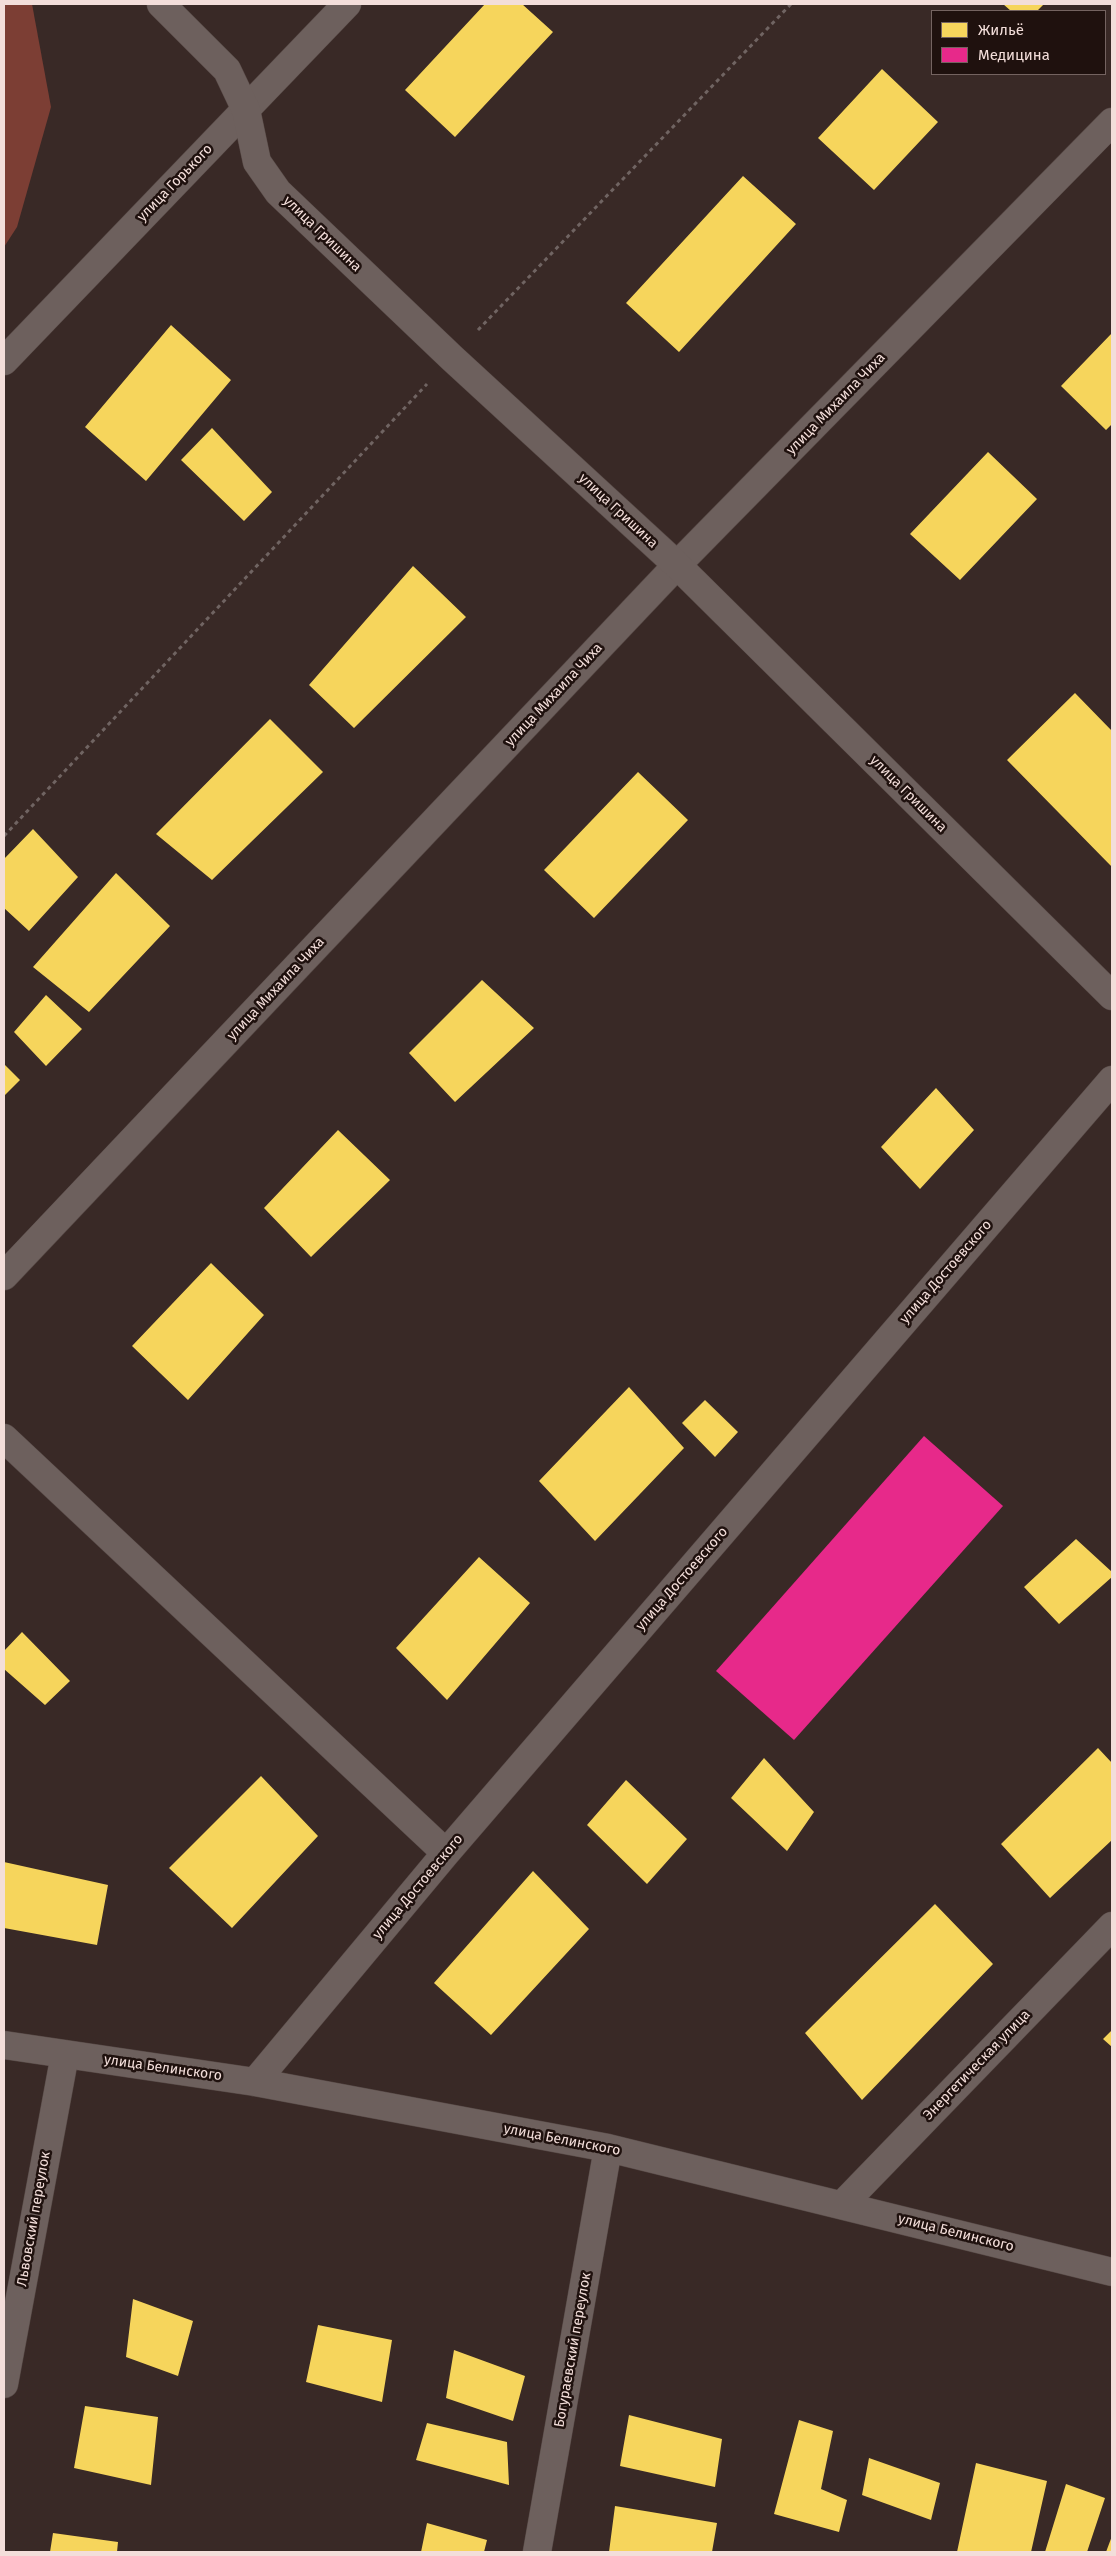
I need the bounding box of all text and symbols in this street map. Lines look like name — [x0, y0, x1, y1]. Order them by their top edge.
legend — [931, 10, 1106, 75]
text: Жильё — [978, 21, 1024, 39]
text: Медицина — [978, 46, 1050, 64]
street label: улица Горького — [134, 141, 216, 225]
street label: улица Гришина — [279, 193, 365, 275]
street label: улица Михаила Чиха — [783, 350, 889, 458]
street label: улица Гришина — [575, 470, 661, 552]
street label: улица Михаила Чиха — [502, 640, 606, 750]
street label: улица Гришина — [866, 752, 950, 836]
street label: улица Михаила Чиха — [224, 934, 328, 1044]
street label: улица Достоевского — [896, 1217, 996, 1327]
street label: улица Достоевского — [632, 1524, 732, 1634]
street label: улица Достоевского — [369, 1831, 467, 1943]
street label: Энергетическая улица — [920, 2006, 1034, 2124]
street label: улица Белинского — [103, 2051, 223, 2085]
street label: улица Белинского — [502, 2120, 622, 2160]
street label: Львовский переулок — [14, 2150, 54, 2288]
street label: улица Белинского — [896, 2210, 1016, 2256]
street label: Богураевский переулок — [551, 2271, 595, 2429]

